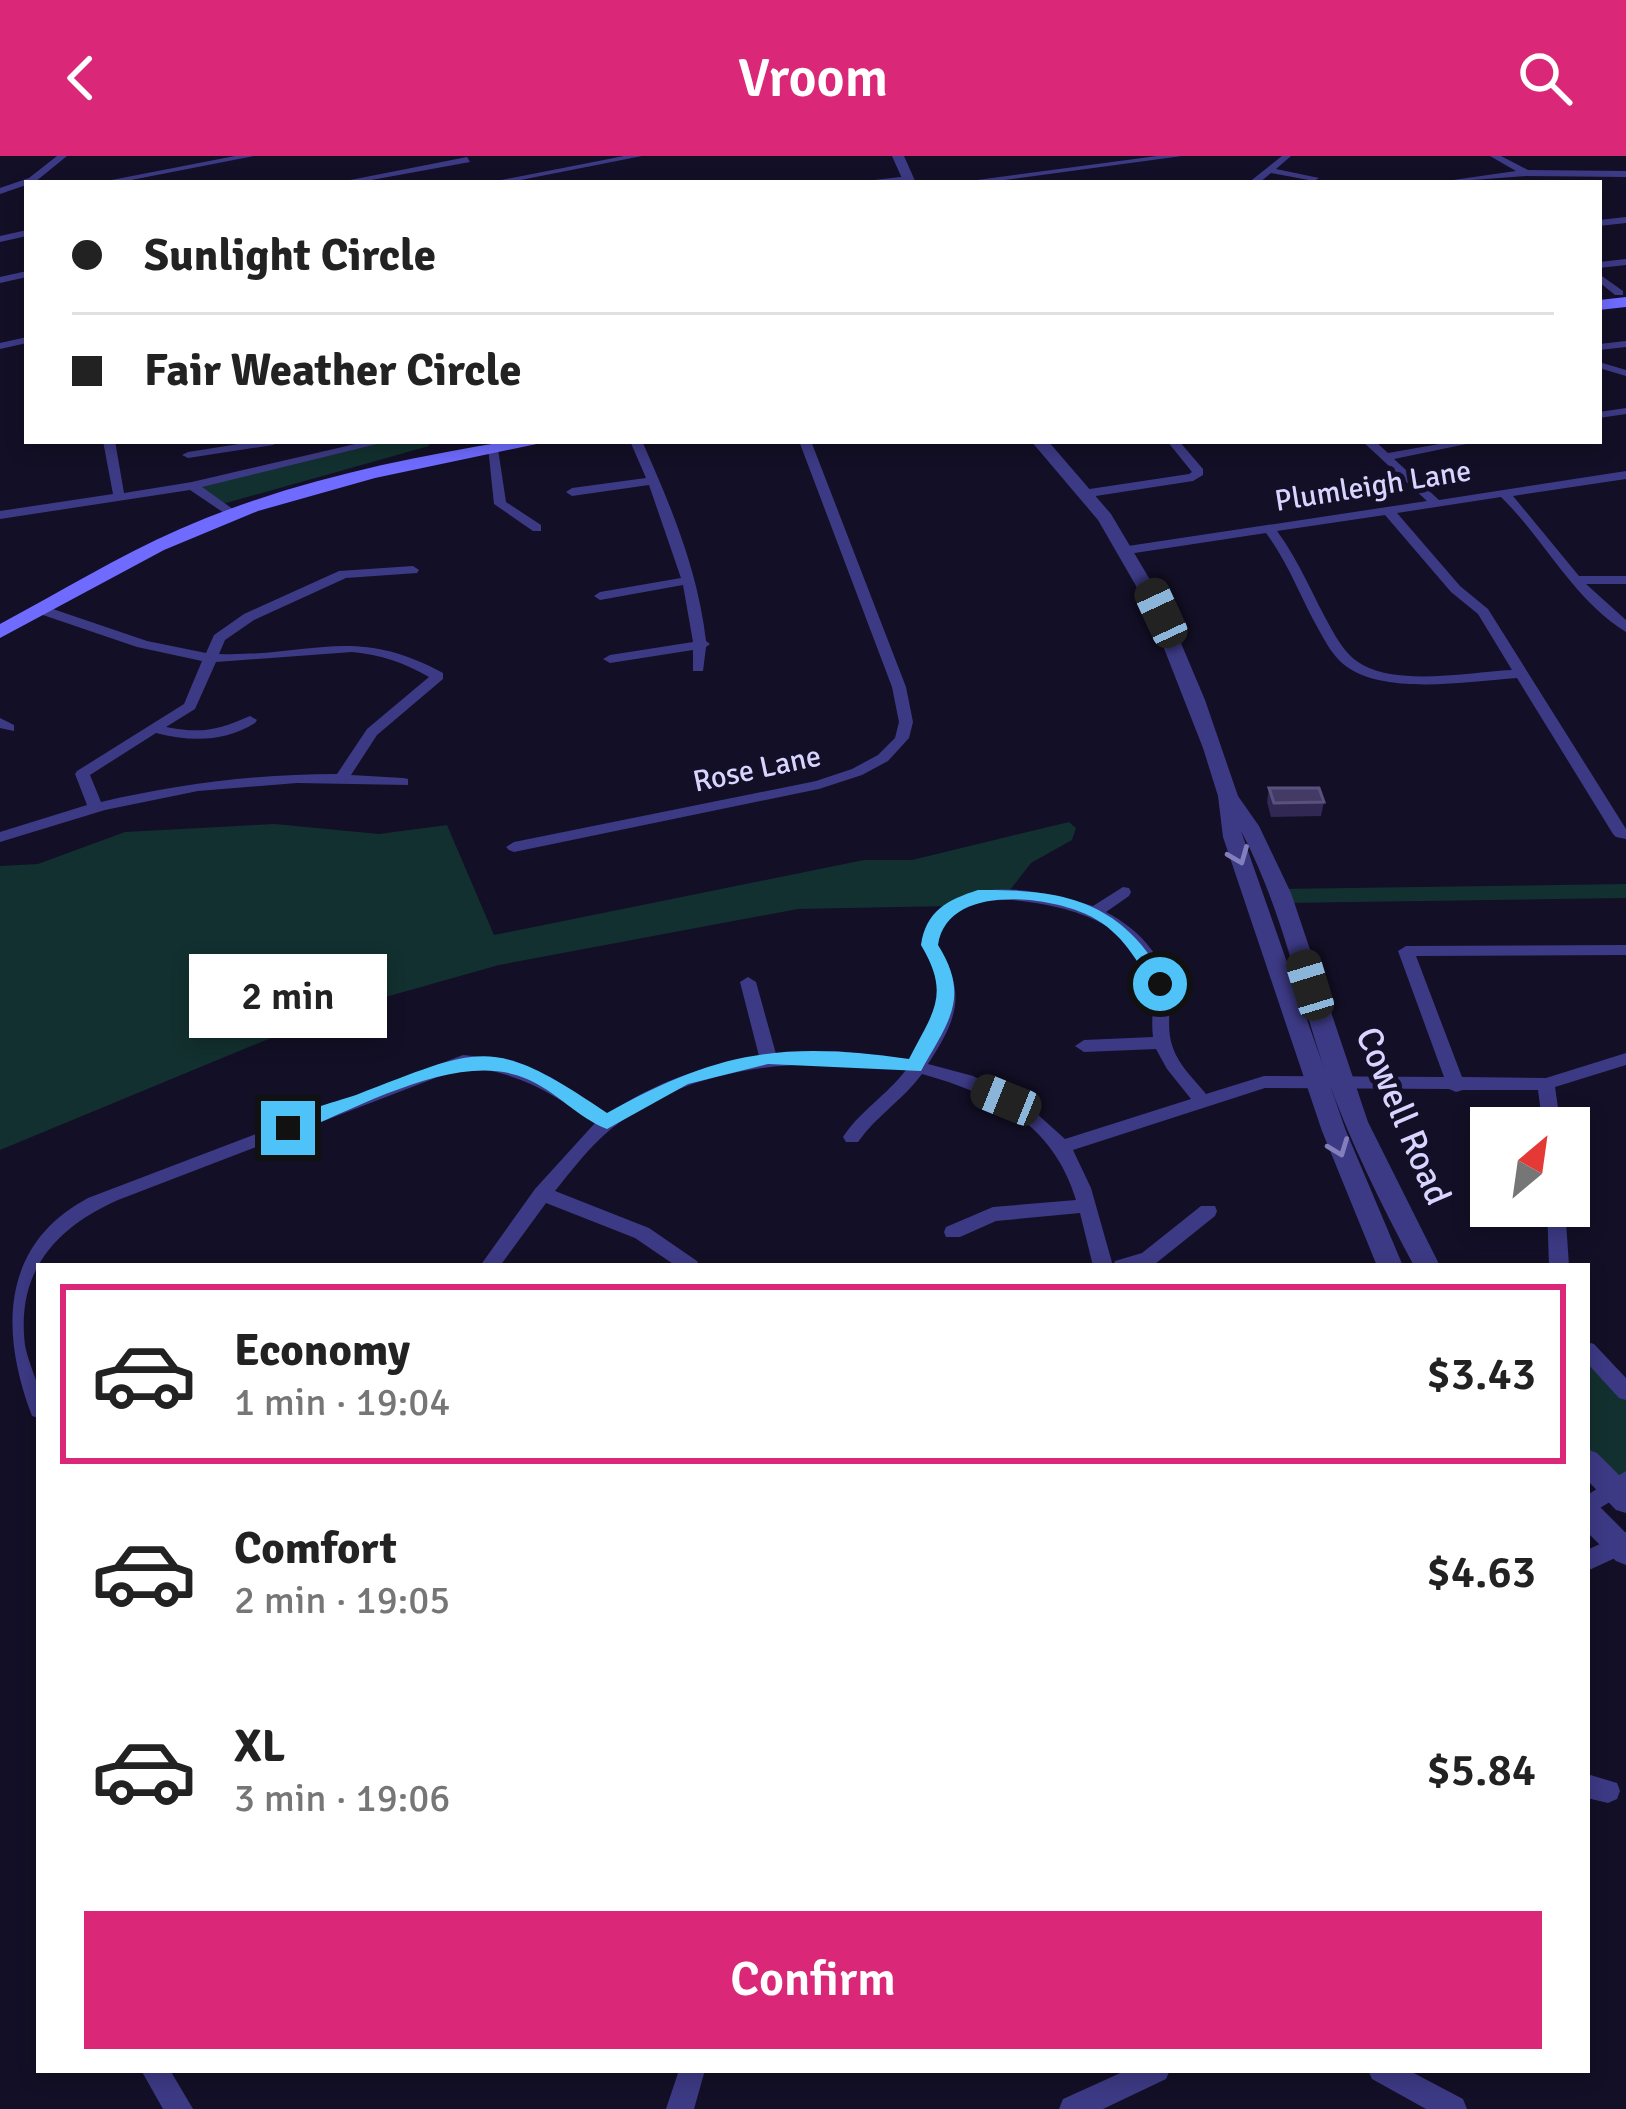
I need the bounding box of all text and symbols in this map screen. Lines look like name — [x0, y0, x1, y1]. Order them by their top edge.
icon: back — [48, 45, 114, 111]
text: Vroom — [738, 45, 888, 112]
icon: search — [1512, 45, 1578, 111]
text: Sunlight Circle — [144, 228, 436, 283]
text: Fair Weather Circle — [144, 343, 522, 398]
street label: Plumleigh Lane — [1272, 452, 1474, 520]
car — [1129, 573, 1193, 653]
street label: Rose Lane — [690, 737, 824, 801]
one-way arrow — [1225, 845, 1249, 866]
car — [1282, 945, 1338, 1025]
callout: 2 min — [189, 954, 387, 1038]
route start — [1133, 957, 1187, 1011]
text: 2 min — [241, 972, 335, 1020]
street label: Cowell Road — [1345, 1020, 1461, 1212]
car — [966, 1070, 1046, 1130]
route end — [261, 1101, 315, 1155]
north arrow — [1470, 1107, 1590, 1227]
map controls — [1470, 1107, 1590, 1227]
one-way arrow — [1325, 1136, 1350, 1157]
icon: car — [90, 1320, 198, 1428]
text: Economy — [234, 1323, 410, 1378]
text: $3.43 — [1426, 1347, 1536, 1402]
text: 1 min · 19:04 — [234, 1378, 450, 1426]
icon: car — [90, 1518, 198, 1626]
text: Comfort — [234, 1521, 397, 1576]
text: $4.63 — [1426, 1545, 1536, 1600]
text: 2 min · 19:05 — [234, 1576, 450, 1624]
icon: car — [90, 1716, 198, 1824]
text: XL — [234, 1719, 285, 1774]
text: $5.84 — [1426, 1743, 1536, 1798]
text: 3 min · 19:06 — [234, 1774, 450, 1822]
button: Confirm — [84, 1911, 1542, 2049]

